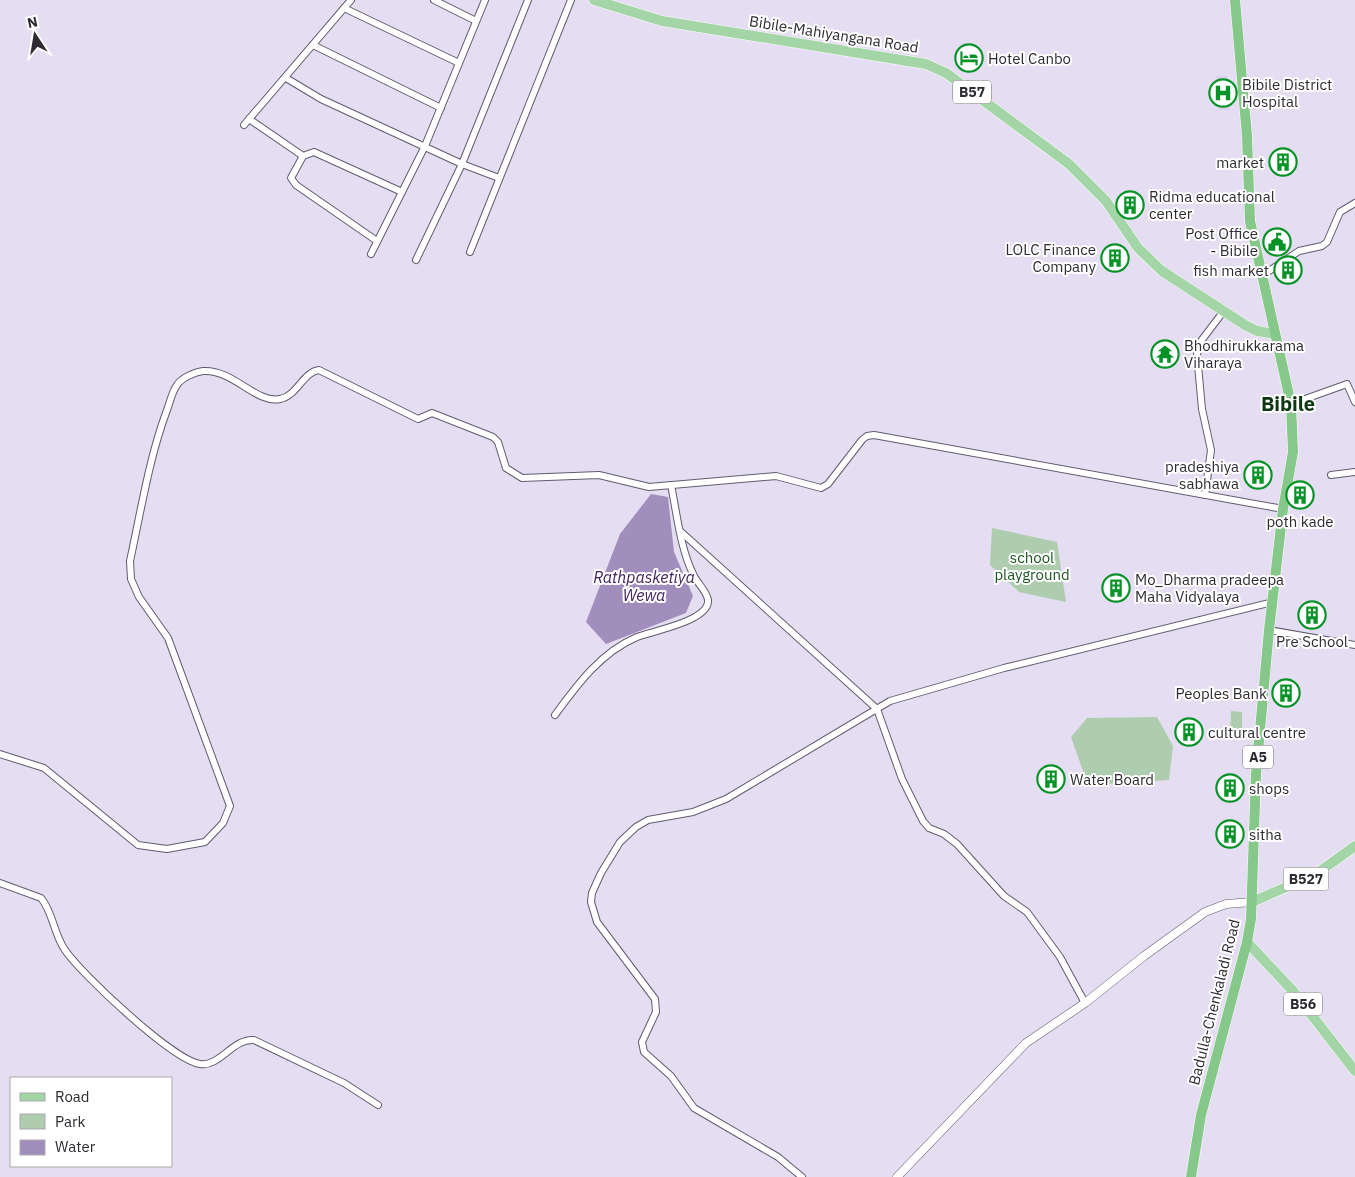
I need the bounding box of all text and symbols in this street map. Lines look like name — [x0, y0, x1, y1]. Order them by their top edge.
north arrow — [10, 10, 60, 60]
street label: Bibile-Mahiyangana Road — [748, 11, 920, 57]
text: N — [25, 12, 39, 32]
hotel icon: Hotel Canbo — [954, 43, 984, 73]
place label: Hotel Canbo — [988, 49, 1071, 68]
place label: Bibile District Hospital — [1242, 75, 1332, 111]
hospital icon: Bibile District Hospital — [1208, 78, 1238, 108]
road number: B57 — [953, 80, 991, 104]
building icon: market — [1268, 147, 1298, 177]
place label: market — [1216, 153, 1264, 172]
place label: Ridma educational center — [1149, 187, 1275, 223]
building icon: Ridma educational center — [1115, 190, 1145, 220]
place label: Post Office - Bibile — [1185, 224, 1258, 260]
public building icon: Post Office - Bibile — [1262, 227, 1292, 257]
place label: LOLC Finance Company — [1006, 240, 1097, 276]
building icon: LOLC Finance Company — [1100, 243, 1130, 273]
building icon: fish market — [1273, 255, 1303, 285]
place label: fish market — [1193, 261, 1269, 280]
place label: Bhodhirukkarama Viharaya — [1184, 336, 1304, 372]
temple icon: Bhodhirukkarama Viharaya — [1150, 339, 1180, 369]
district label: Bibile — [1261, 390, 1315, 417]
place label: pradeshiya sabhawa — [1165, 457, 1239, 493]
building icon: pradeshiya sabhawa — [1243, 460, 1273, 490]
building icon: poth kade — [1285, 480, 1315, 510]
place label: poth kade — [1266, 512, 1334, 531]
park label: school playground — [994, 548, 1070, 584]
water label: Rathpasketiya Wewa — [593, 567, 695, 605]
place label: Mo_Dharma pradeepa Maha Vidyalaya — [1135, 570, 1284, 606]
building icon: Mo_Dharma pradeepa Maha Vidyalaya — [1101, 573, 1131, 603]
building icon: Pre School — [1297, 600, 1327, 630]
place label: Pre School — [1276, 632, 1348, 651]
building icon: Peoples Bank — [1271, 678, 1301, 708]
place label: Peoples Bank — [1175, 684, 1267, 703]
building icon: cultural centre — [1174, 717, 1204, 747]
place label: cultural centre — [1208, 723, 1306, 742]
road number: A5 — [1243, 746, 1273, 769]
building icon: Water Board — [1036, 764, 1066, 794]
place label: Water Board — [1070, 770, 1154, 789]
building icon: shops — [1215, 773, 1245, 803]
place label: shops — [1249, 779, 1289, 798]
building icon: sitha — [1215, 819, 1245, 849]
place label: sitha — [1249, 825, 1282, 844]
road number: B527 — [1284, 868, 1328, 891]
street label: Badulla-Chenkaladi Road — [1184, 917, 1244, 1087]
road number: B56 — [1284, 992, 1322, 1016]
legend — [10, 1077, 172, 1167]
text: Road — [55, 1087, 90, 1106]
text: Park — [55, 1112, 85, 1131]
text: Water — [55, 1137, 96, 1156]

